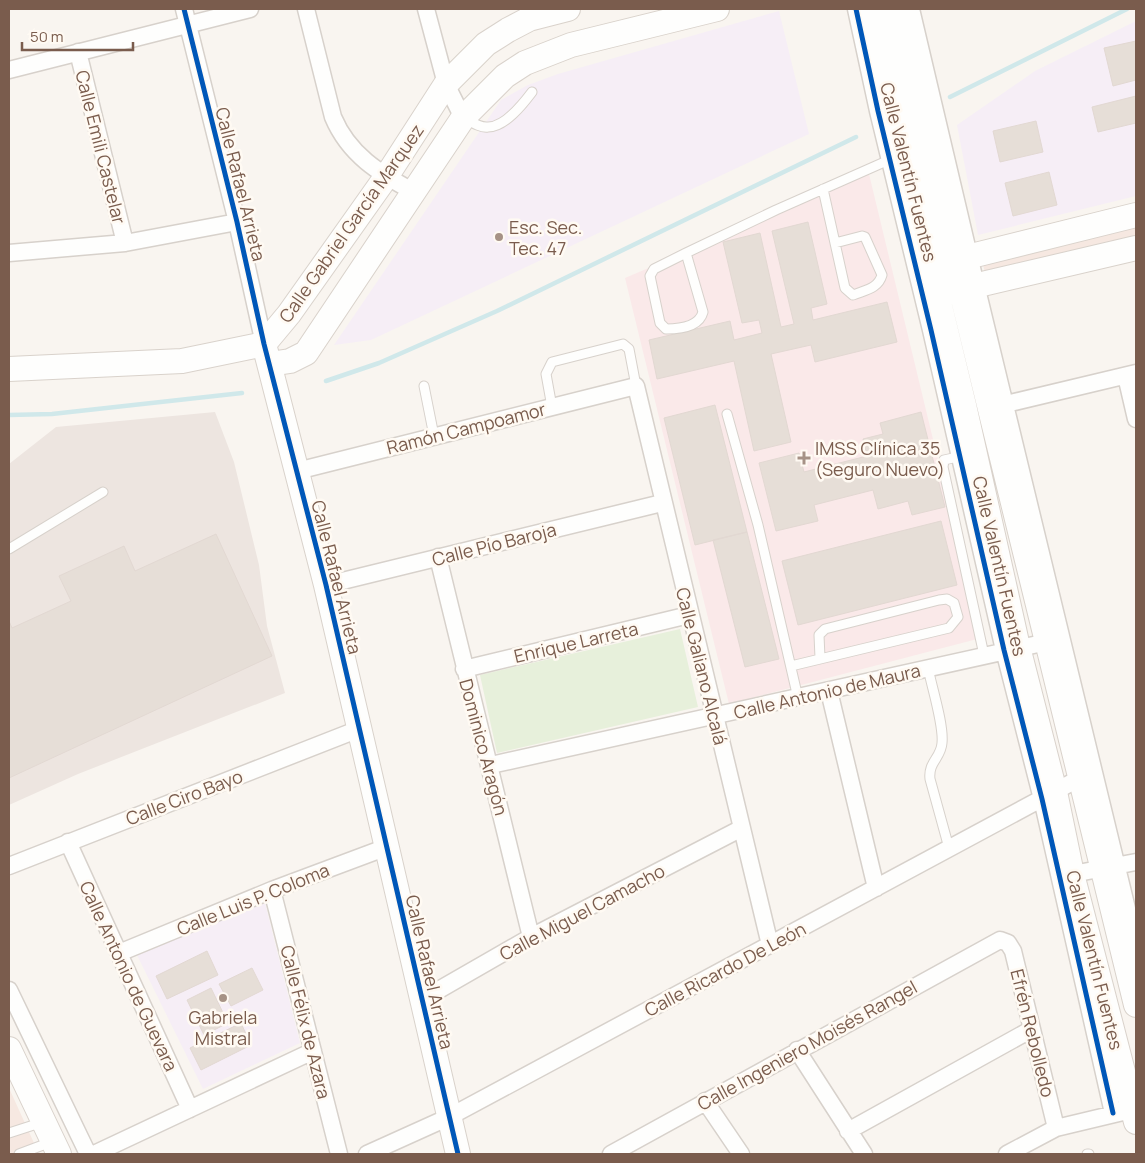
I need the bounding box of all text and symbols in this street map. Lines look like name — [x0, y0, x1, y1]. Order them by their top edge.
scale bar — [22, 20, 134, 52]
text: 50 m — [30, 26, 64, 47]
street label: Calle Emili Castelar — [70, 68, 132, 227]
street label: Calle Valentín Fuentes — [875, 80, 943, 264]
street label: Calle Rafael Arrieta — [210, 105, 272, 263]
street label: Calle Gabriel García Marquez — [273, 119, 429, 327]
place label: Esc. Sec. Tec. 47 — [509, 215, 582, 260]
marker: Esc. Sec. Tec. 47 — [493, 231, 505, 243]
street label: Ramón Campoamor — [384, 396, 549, 459]
place label: IMSS Clínica 35 (Seguro Nuevo) — [815, 436, 945, 481]
marker: IMSS Clínica 35 (Seguro Nuevo) — [797, 451, 811, 465]
street label: Calle Valentín Fuentes — [968, 474, 1032, 658]
street label: Calle Rafael Arrieta — [306, 498, 368, 656]
street label: Calle Pío Baroja — [429, 517, 559, 571]
street label: Calle Galiano Alcalá — [671, 585, 733, 747]
street label: Enrique Larreta — [512, 616, 640, 668]
street label: Calle Antonio de Maura — [731, 658, 923, 724]
street label: Dominico Aragón — [454, 676, 514, 818]
street label: Calle Ciro Bayo — [122, 764, 246, 830]
street label: Calle Luis P. Coloma — [173, 857, 333, 941]
street label: Calle Miguel Camacho — [495, 858, 669, 966]
street label: Calle Valentín Fuentes — [1061, 868, 1129, 1052]
street label: Calle Antonio de Guevara — [74, 877, 184, 1075]
street label: Calle Rafael Arrieta — [401, 893, 459, 1051]
street label: Calle Ricardo De León — [640, 916, 810, 1022]
street label: Calle Félix de Azara — [275, 943, 337, 1101]
street label: Efrén Rebolledo — [1005, 966, 1061, 1100]
street label: Calle Ingeniero Moisés Rangel — [693, 974, 921, 1116]
marker: Gabriela Mistral — [217, 992, 229, 1004]
place label: Gabriela Mistral — [189, 1005, 257, 1050]

